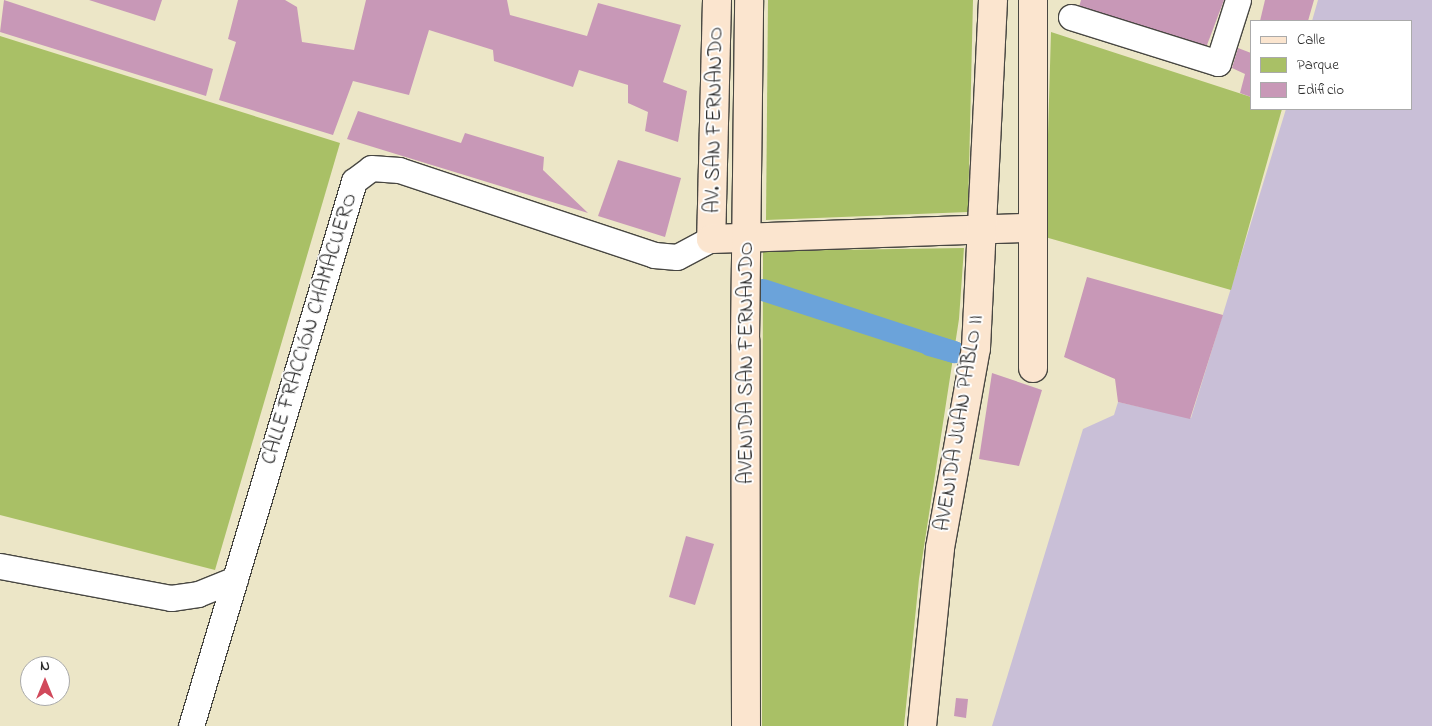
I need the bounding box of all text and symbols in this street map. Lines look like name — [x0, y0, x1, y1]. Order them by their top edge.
legend — [1250, 20, 1412, 110]
street label: AV. SAN FERNANDO — [701, 26, 729, 214]
text: Calle — [1297, 29, 1325, 51]
text: Parque — [1297, 54, 1339, 76]
text: Edificio — [1297, 79, 1344, 101]
street label: CALLE FRACCIÓN CHAMACUERO — [257, 190, 363, 468]
street label: AVENIDA SAN FERNANDO — [734, 242, 760, 484]
street label: AVENIDA JUAN PABLO II — [930, 313, 990, 533]
north arrow — [20, 656, 70, 706]
text: N — [40, 656, 50, 677]

